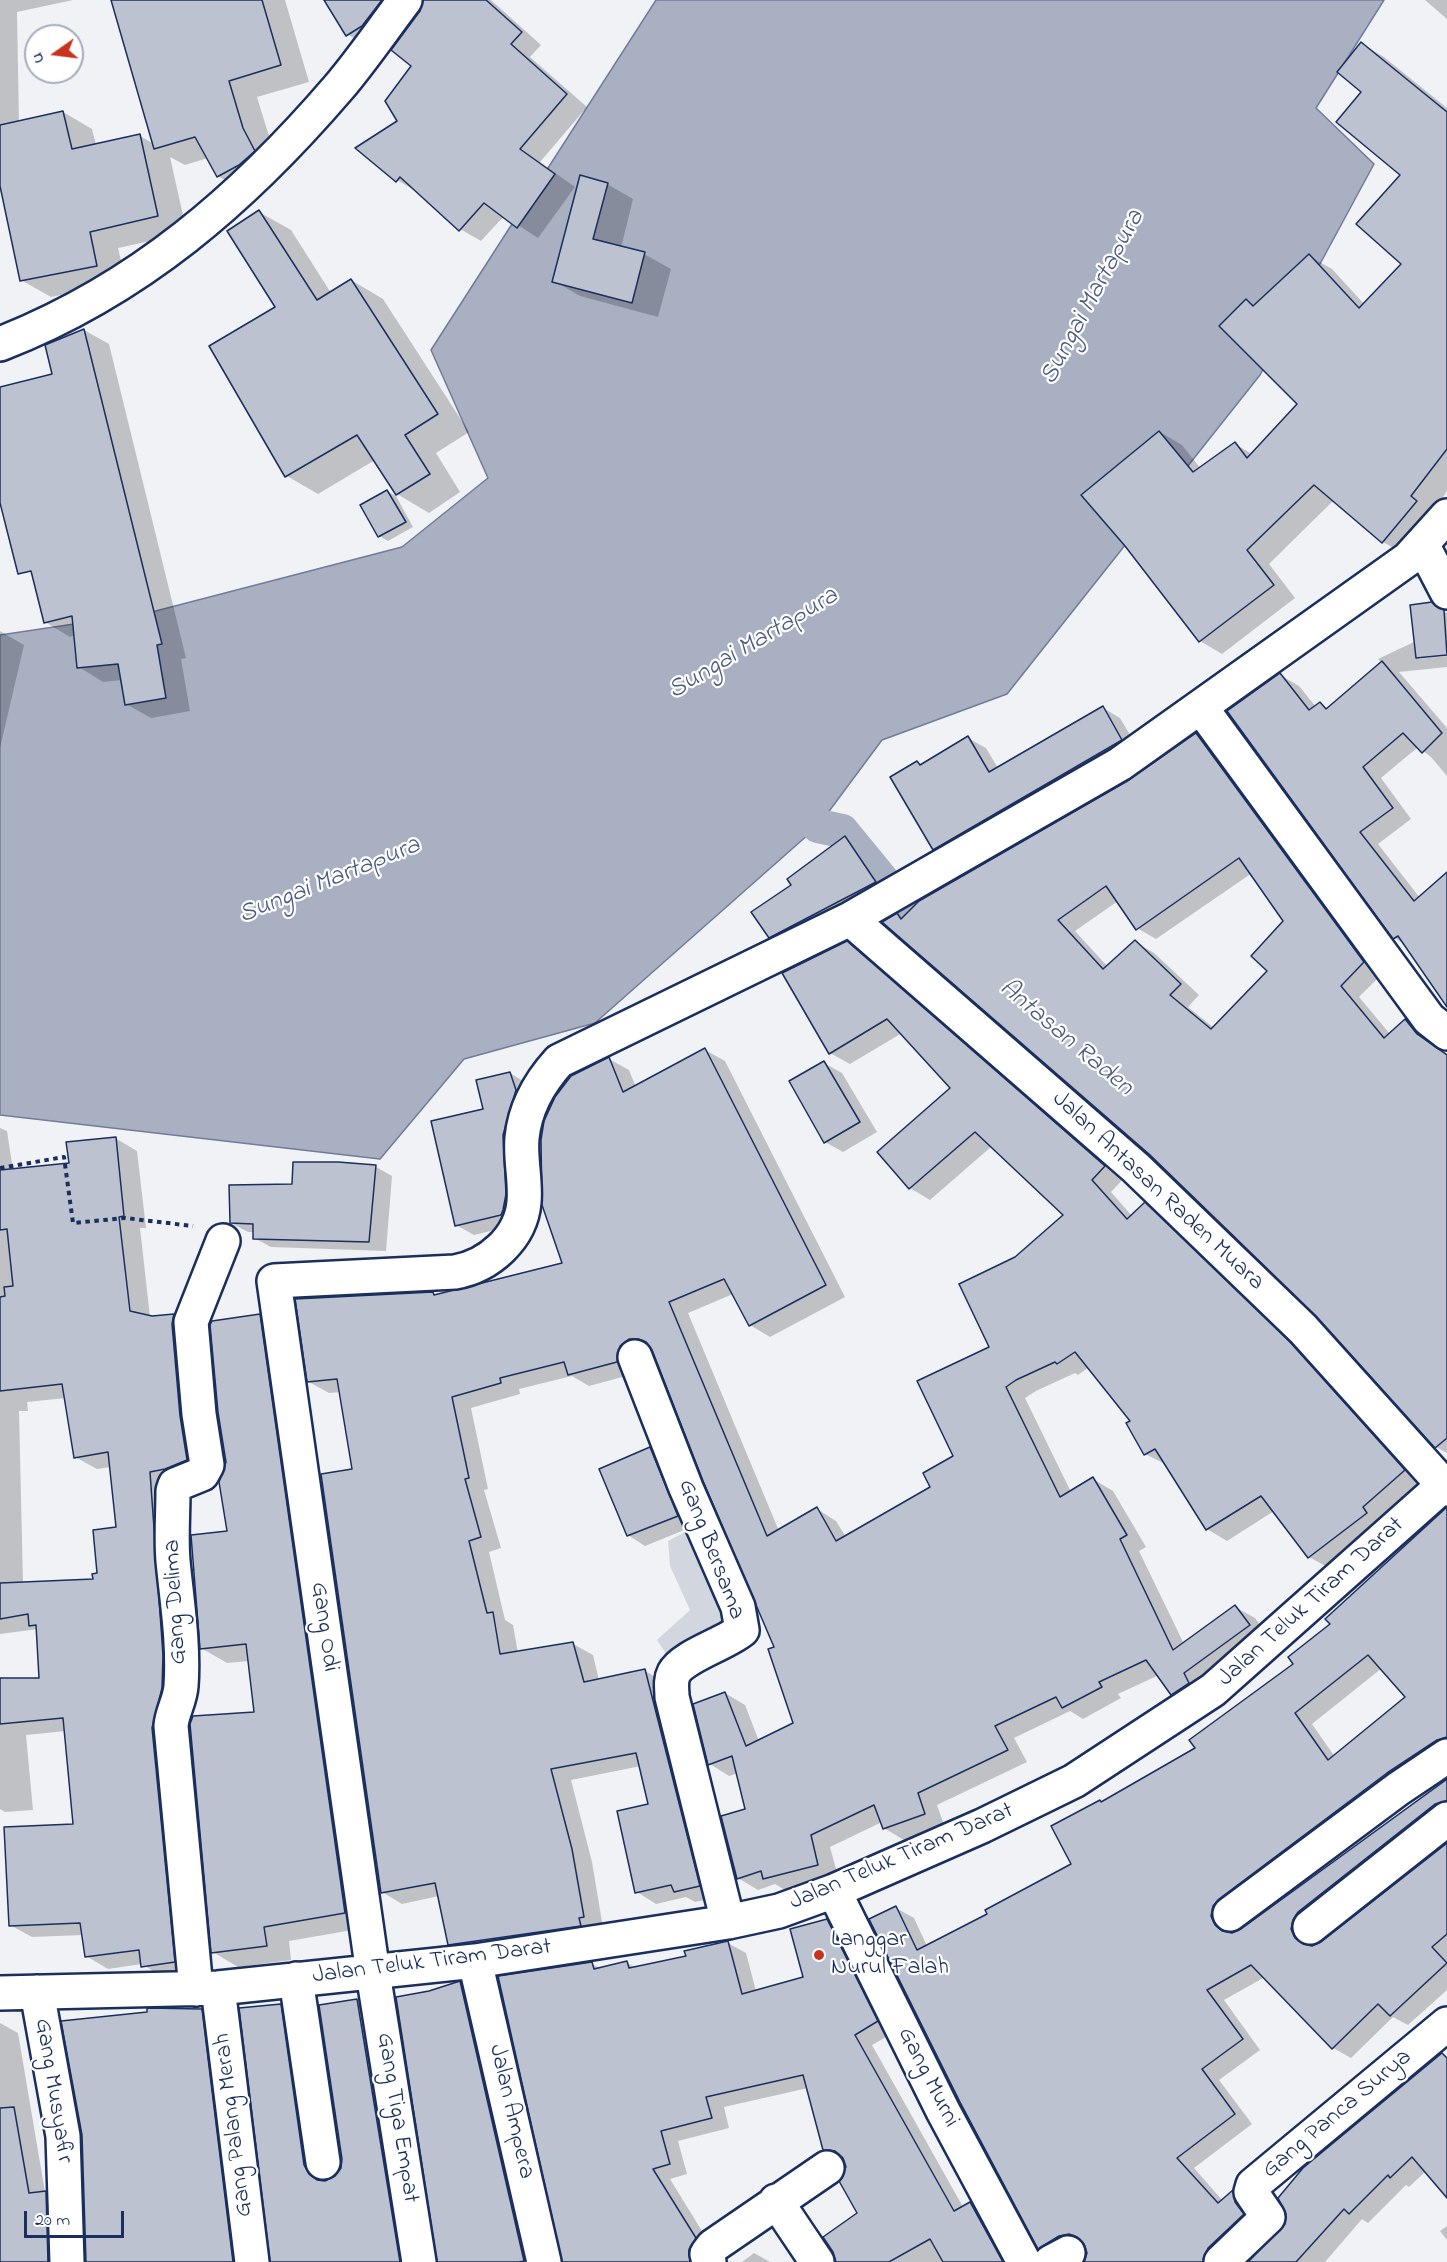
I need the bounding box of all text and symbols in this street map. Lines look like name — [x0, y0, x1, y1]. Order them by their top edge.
north arrow — [24, 24, 84, 84]
text: U — [26, 50, 51, 66]
water label: Sungai Martapura — [1035, 206, 1153, 390]
water label: Sungai Martapura — [663, 582, 845, 708]
water label: Sungai Martapura — [235, 831, 425, 933]
water label: Antasan Raden — [992, 974, 1138, 1104]
street label: Jalan Antasan Raden Muara — [1045, 1086, 1269, 1298]
street label: Gang Bersama — [670, 1476, 750, 1624]
street label: Jalan Teluk Tiram Darat — [1213, 1512, 1411, 1694]
street label: Gang Delima — [159, 1539, 195, 1665]
street label: Gang Odi — [302, 1580, 344, 1674]
street label: Jalan Teluk Tiram Darat — [786, 1798, 1018, 1918]
place label: Langgar Nurul Falah — [831, 1927, 949, 1983]
street label: Jalan Teluk Tiram Darat — [311, 1934, 553, 1992]
marker: Langgar Nurul Falah — [812, 1948, 826, 1962]
street label: Gang Musyafir — [26, 2017, 78, 2165]
street label: Gang Murni — [890, 2023, 964, 2133]
street label: Gang Tiga Empat — [368, 2031, 424, 2205]
street label: Gang Palang Merah — [209, 2032, 261, 2218]
street label: Jalan Ampera — [481, 2042, 539, 2182]
street label: Gang Panca Surya — [1257, 2044, 1419, 2186]
scale bar — [27, 2199, 128, 2237]
text: 20 m — [35, 2208, 70, 2234]

